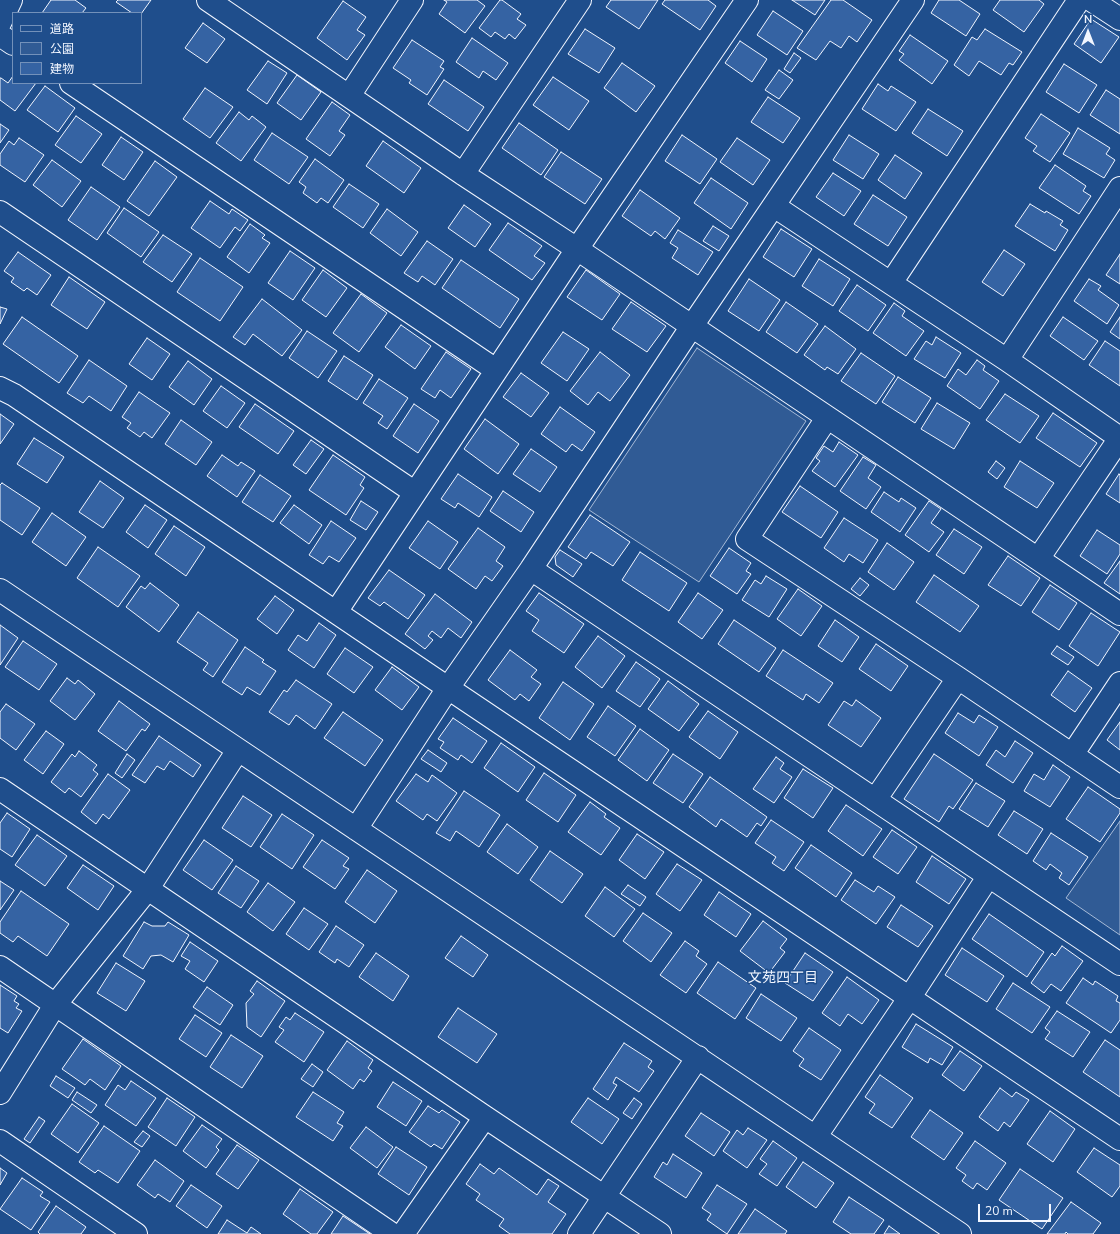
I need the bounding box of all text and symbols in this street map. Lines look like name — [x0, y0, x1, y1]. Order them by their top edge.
legend — [12, 12, 142, 84]
north arrow — [1068, 12, 1108, 52]
text: N — [1084, 12, 1092, 27]
text: 道路 — [50, 21, 74, 37]
text: 公園 — [50, 41, 74, 57]
text: 建物 — [50, 61, 74, 77]
district label: 文苑四丁目 — [748, 971, 818, 987]
scale bar — [980, 1196, 1053, 1222]
text: 20 m — [985, 1203, 1013, 1219]

